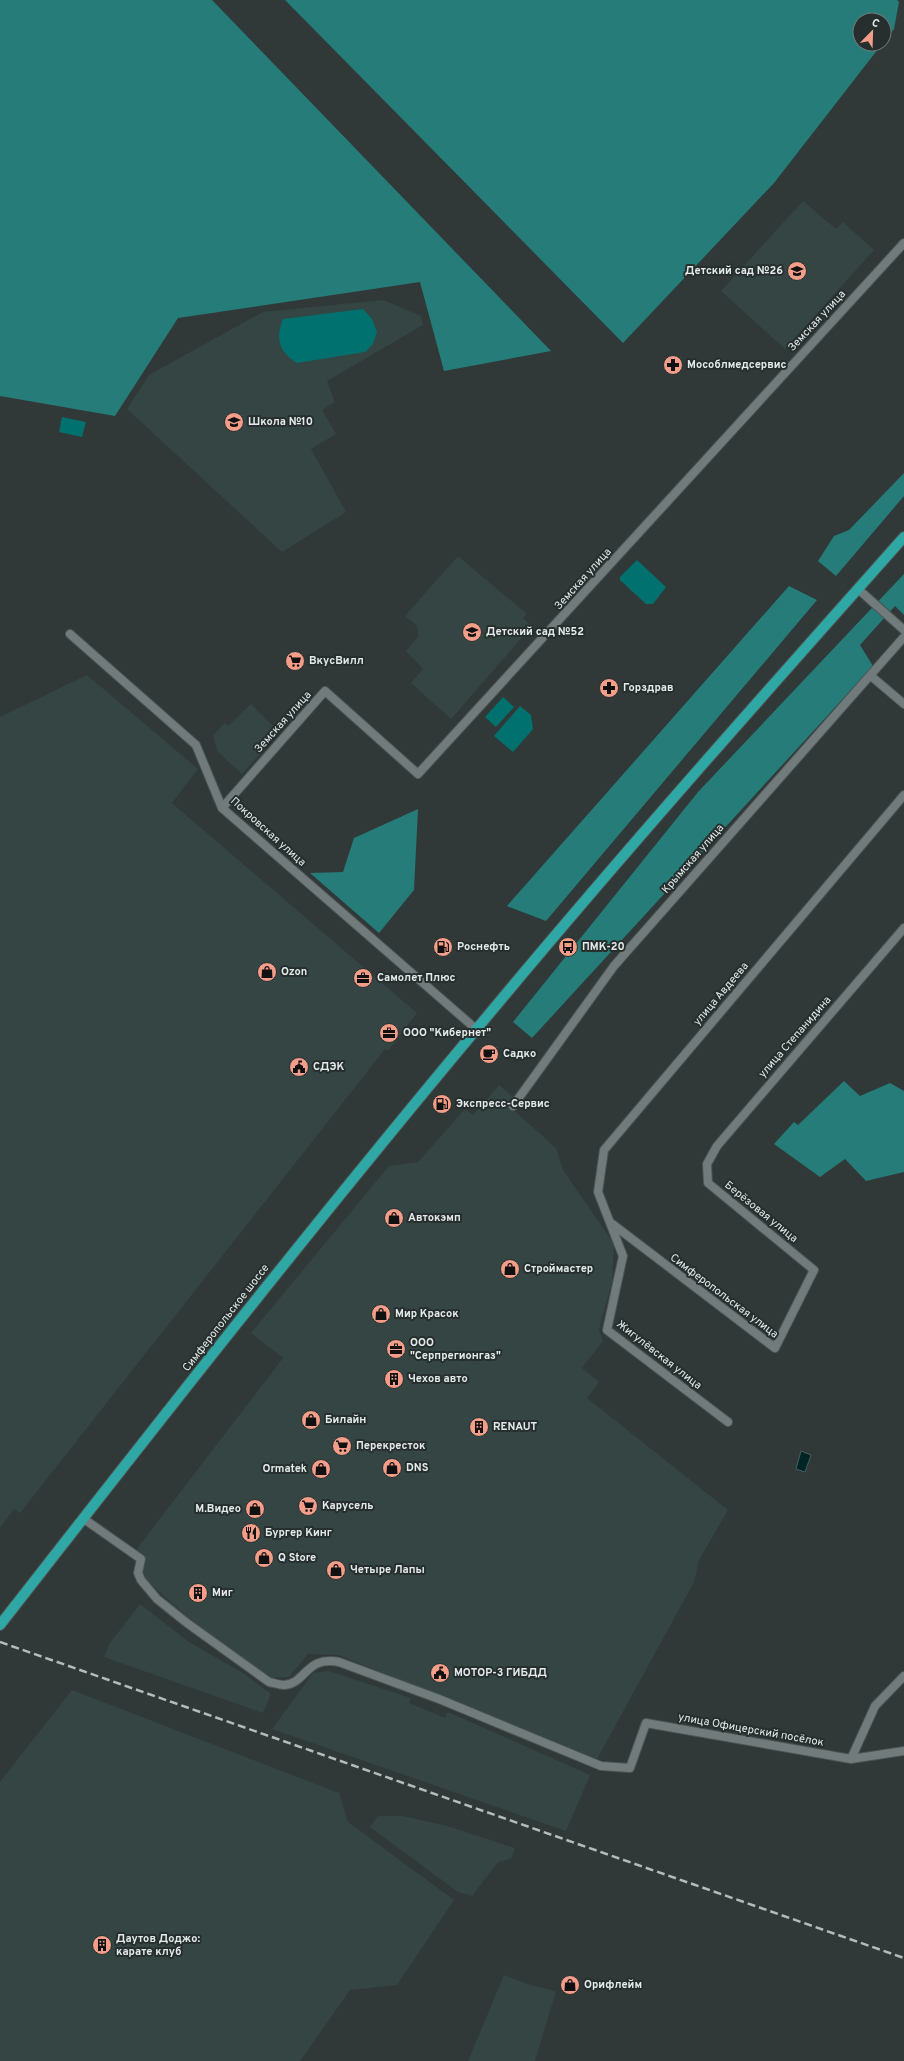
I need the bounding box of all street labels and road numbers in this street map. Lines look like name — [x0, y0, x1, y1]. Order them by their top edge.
street label: Земская улица — [785, 287, 849, 354]
street label: Земская улица — [552, 545, 615, 613]
street label: Земская улица — [252, 688, 315, 756]
street label: Покровская улица — [227, 794, 309, 870]
street label: Крымская улица — [659, 821, 727, 897]
street label: улица Авдеева — [690, 959, 752, 1029]
street label: улица Степанидина — [756, 993, 834, 1081]
street label: Берёзовая улица — [722, 1178, 801, 1246]
street label: Симферопольская улица — [667, 1251, 781, 1341]
street label: Симферопольское шоссе — [180, 1261, 272, 1375]
street label: Жигулёвская улица — [614, 1317, 705, 1393]
street label: улица Офицерский посёлок — [677, 1710, 825, 1750]

